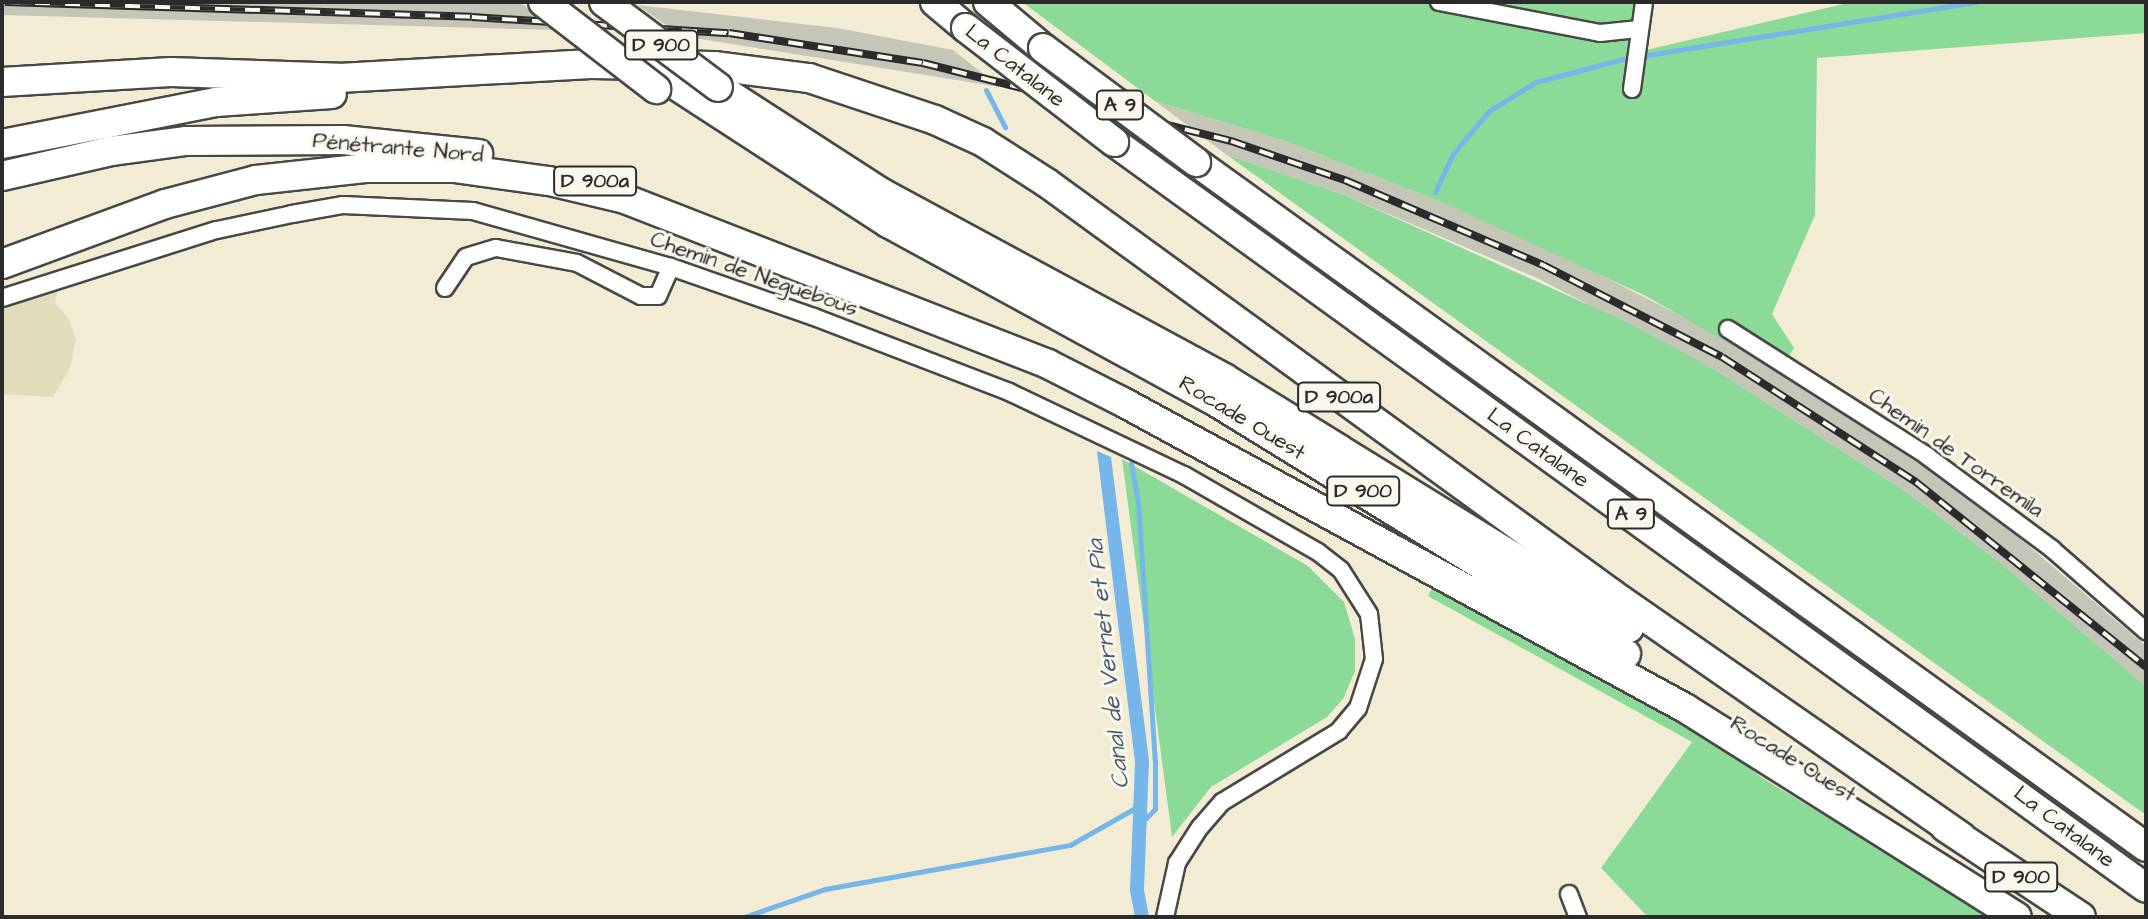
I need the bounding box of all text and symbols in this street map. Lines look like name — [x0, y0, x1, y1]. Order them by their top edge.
street label: La Catalane — [960, 19, 1070, 113]
road number: D 900 — [623, 29, 699, 61]
road number: A 9 — [1094, 89, 1146, 121]
street label: Pénétrante Nord — [312, 127, 484, 169]
road number: D 900a — [553, 165, 637, 197]
street label: Chemin de Neguebous — [647, 226, 861, 322]
street label: Rocade Ouest — [1174, 370, 1310, 466]
road number: D 900a — [1297, 381, 1381, 413]
street label: Chemin de Torremila — [1863, 383, 2049, 523]
street label: La Catalane — [1482, 402, 1594, 494]
road number: D 900 — [1325, 475, 1401, 507]
road number: A 9 — [1605, 498, 1657, 530]
water label: Canal de Vernet et Pia — [1082, 538, 1136, 790]
street label: Rocade Ouest — [1725, 710, 1861, 808]
street label: La Catalane — [2008, 780, 2120, 874]
road number: D 900 — [1983, 861, 2059, 893]

